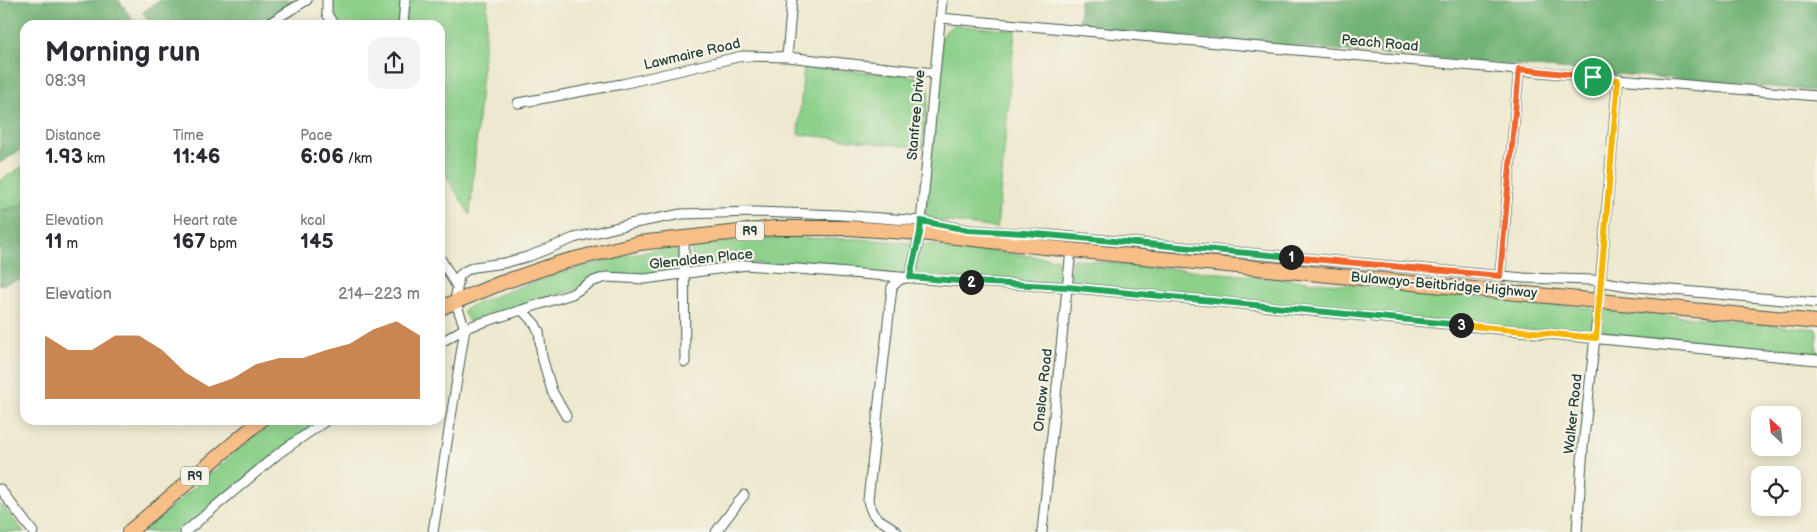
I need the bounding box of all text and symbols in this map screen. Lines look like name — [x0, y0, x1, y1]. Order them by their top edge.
street label: Peach Road — [1341, 31, 1419, 55]
street label: Lawmaire Road — [642, 35, 742, 73]
text: Morning run — [45, 36, 200, 69]
button: share — [368, 37, 420, 89]
pin — [1572, 56, 1614, 98]
icon: arrive — [1579, 63, 1607, 91]
street label: Stanfree Drive — [904, 69, 928, 161]
text: 08:39 — [45, 72, 86, 91]
text: Distance — [45, 127, 101, 144]
text: Time — [173, 127, 204, 144]
text: Pace — [300, 127, 332, 144]
text: 1.93 — [45, 144, 83, 169]
text: 11:46 — [173, 144, 220, 169]
text: 6:06 — [300, 144, 344, 169]
text: km — [83, 150, 105, 167]
text: /km — [344, 150, 372, 167]
text: Elevation — [45, 212, 103, 229]
text: Heart rate — [173, 212, 237, 229]
text: kcal — [300, 212, 325, 229]
road number: R9 — [736, 222, 764, 240]
text: 11 — [45, 229, 63, 254]
text: 167 — [173, 229, 206, 254]
text: 145 — [300, 229, 334, 254]
text: m — [63, 235, 78, 252]
text: bpm — [206, 235, 237, 252]
pin: 1 — [1278, 244, 1304, 270]
street label: Glenalden Place — [648, 245, 754, 273]
text: 1 — [1289, 249, 1294, 266]
street label: Bulawayo-Beitbridge Highway — [1350, 268, 1539, 302]
pin: 2 — [958, 270, 984, 294]
text: 2 — [967, 274, 976, 291]
text: Elevation — [45, 285, 112, 304]
text: 214–223 m — [338, 285, 420, 304]
pin: 3 — [1448, 312, 1474, 338]
text: 3 — [1457, 317, 1466, 334]
street label: Onslow Road — [1030, 348, 1056, 432]
street label: Walker Road — [1560, 373, 1586, 455]
north arrow — [1751, 406, 1801, 456]
map controls — [1751, 406, 1801, 516]
road number: R9 — [181, 466, 209, 486]
button: locate — [1751, 466, 1801, 516]

